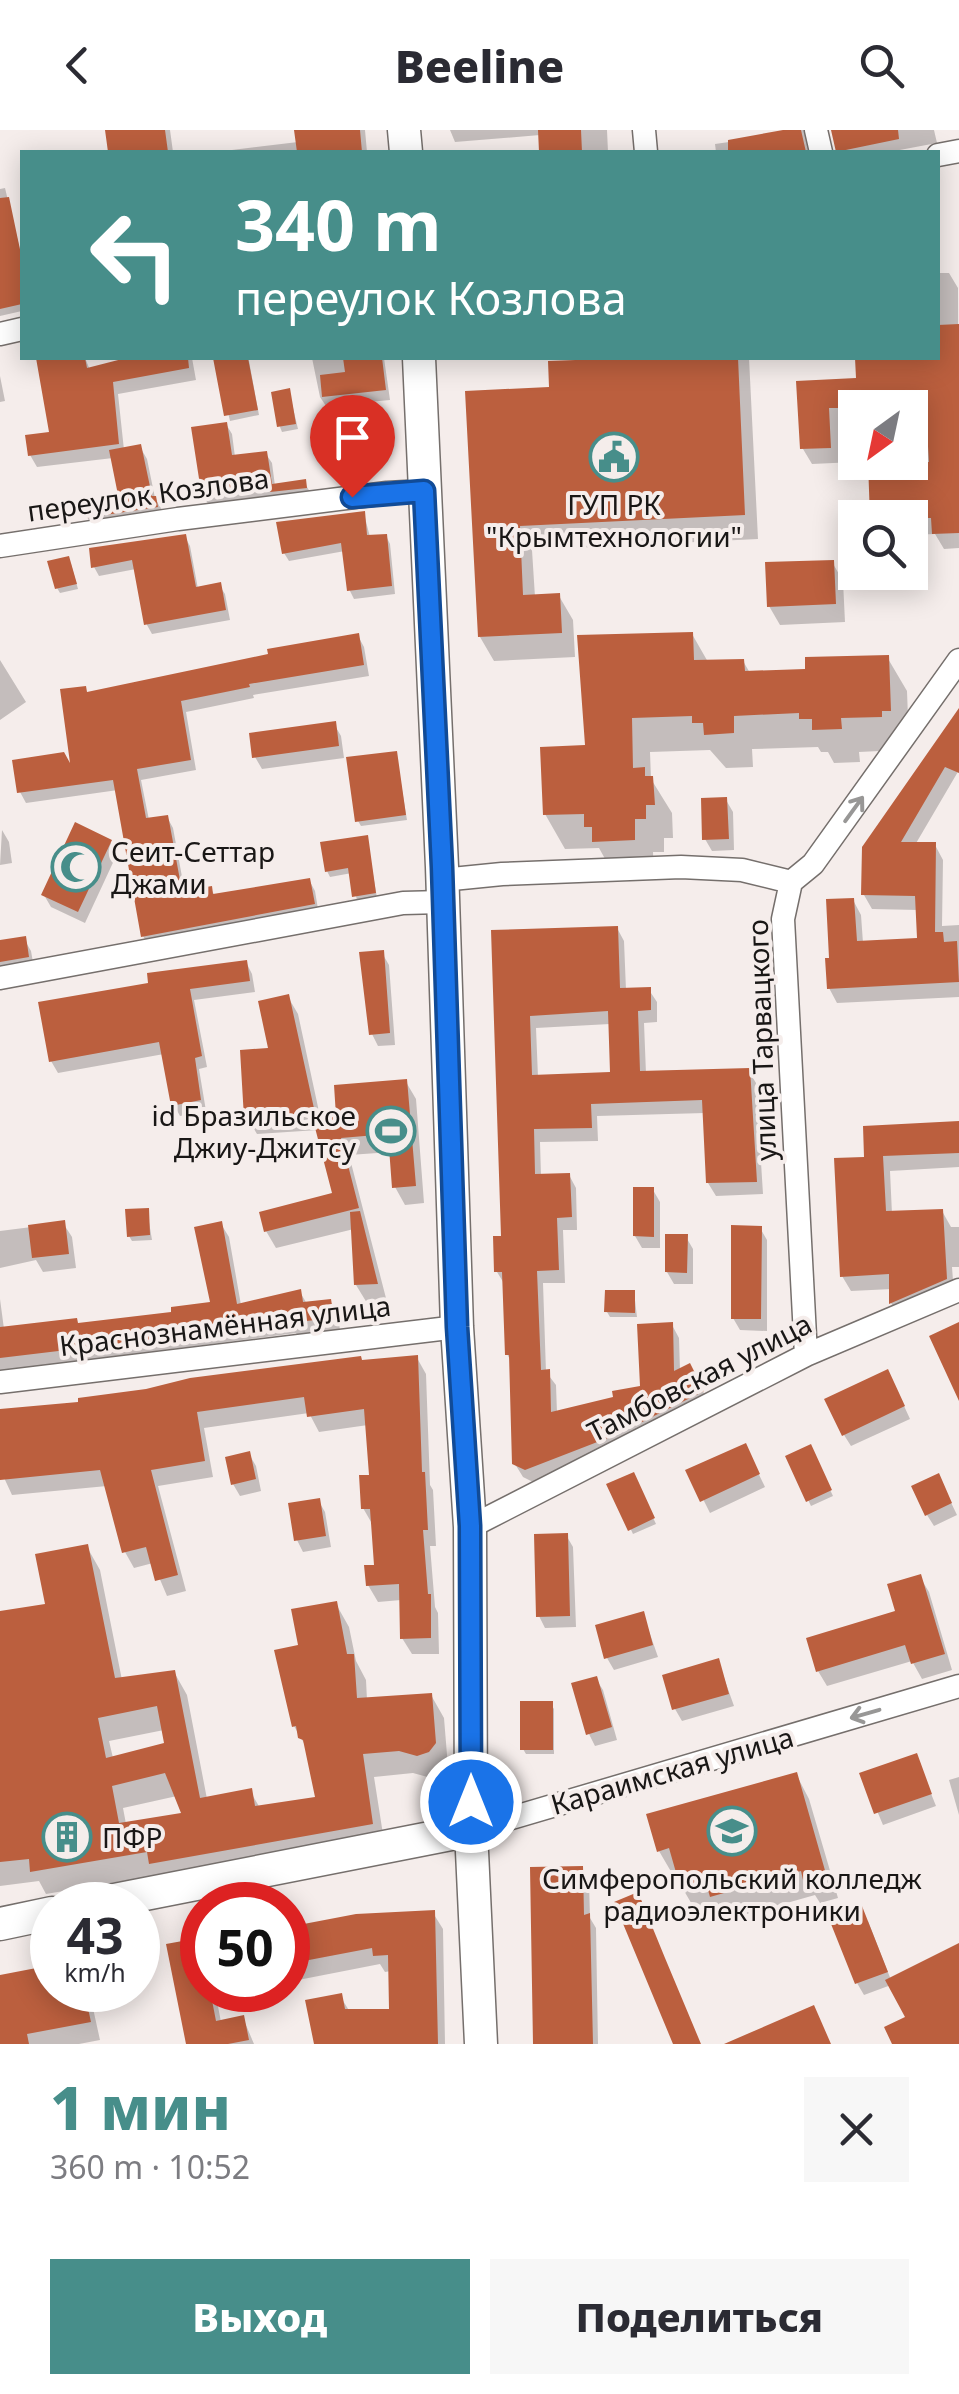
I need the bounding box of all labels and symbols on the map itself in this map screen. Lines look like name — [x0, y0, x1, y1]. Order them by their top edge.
north arrow — [838, 390, 928, 480]
pin — [310, 395, 395, 498]
public building icon: ГУП РК "Крымтехнологии" — [588, 431, 640, 483]
street label: переулок Козлова — [25, 458, 271, 530]
place label: ГУП РК "Крымтехнологии" — [486, 485, 742, 555]
one-way arrow — [843, 796, 864, 823]
place label: Сеит-Сеттар Джами — [111, 832, 275, 902]
mosque icon: Сеит-Сеттар Джами — [50, 841, 102, 893]
street label: улица Тарвацкого — [738, 919, 784, 1161]
place label: id Бразильское Джиу-Джитсу — [152, 1096, 357, 1166]
sports icon: id Бразильское Джиу-Джитсу — [365, 1105, 417, 1157]
street label: Краснознамённая улица — [57, 1286, 393, 1364]
street label: Тамбовская улица — [580, 1304, 818, 1450]
one-way arrow — [850, 1706, 882, 1724]
street label: Караимская улица — [546, 1717, 798, 1823]
position arrow — [419, 1750, 523, 1854]
school or university icon: Симферопольский колледж радиоэлектроники — [706, 1805, 758, 1857]
building icon: ПФР — [41, 1811, 93, 1863]
place label: ПФР — [102, 1818, 162, 1856]
place label: Симферопольский колледж радиоэлектроники — [542, 1859, 923, 1929]
speed limit sign: 50 — [180, 1882, 310, 2012]

